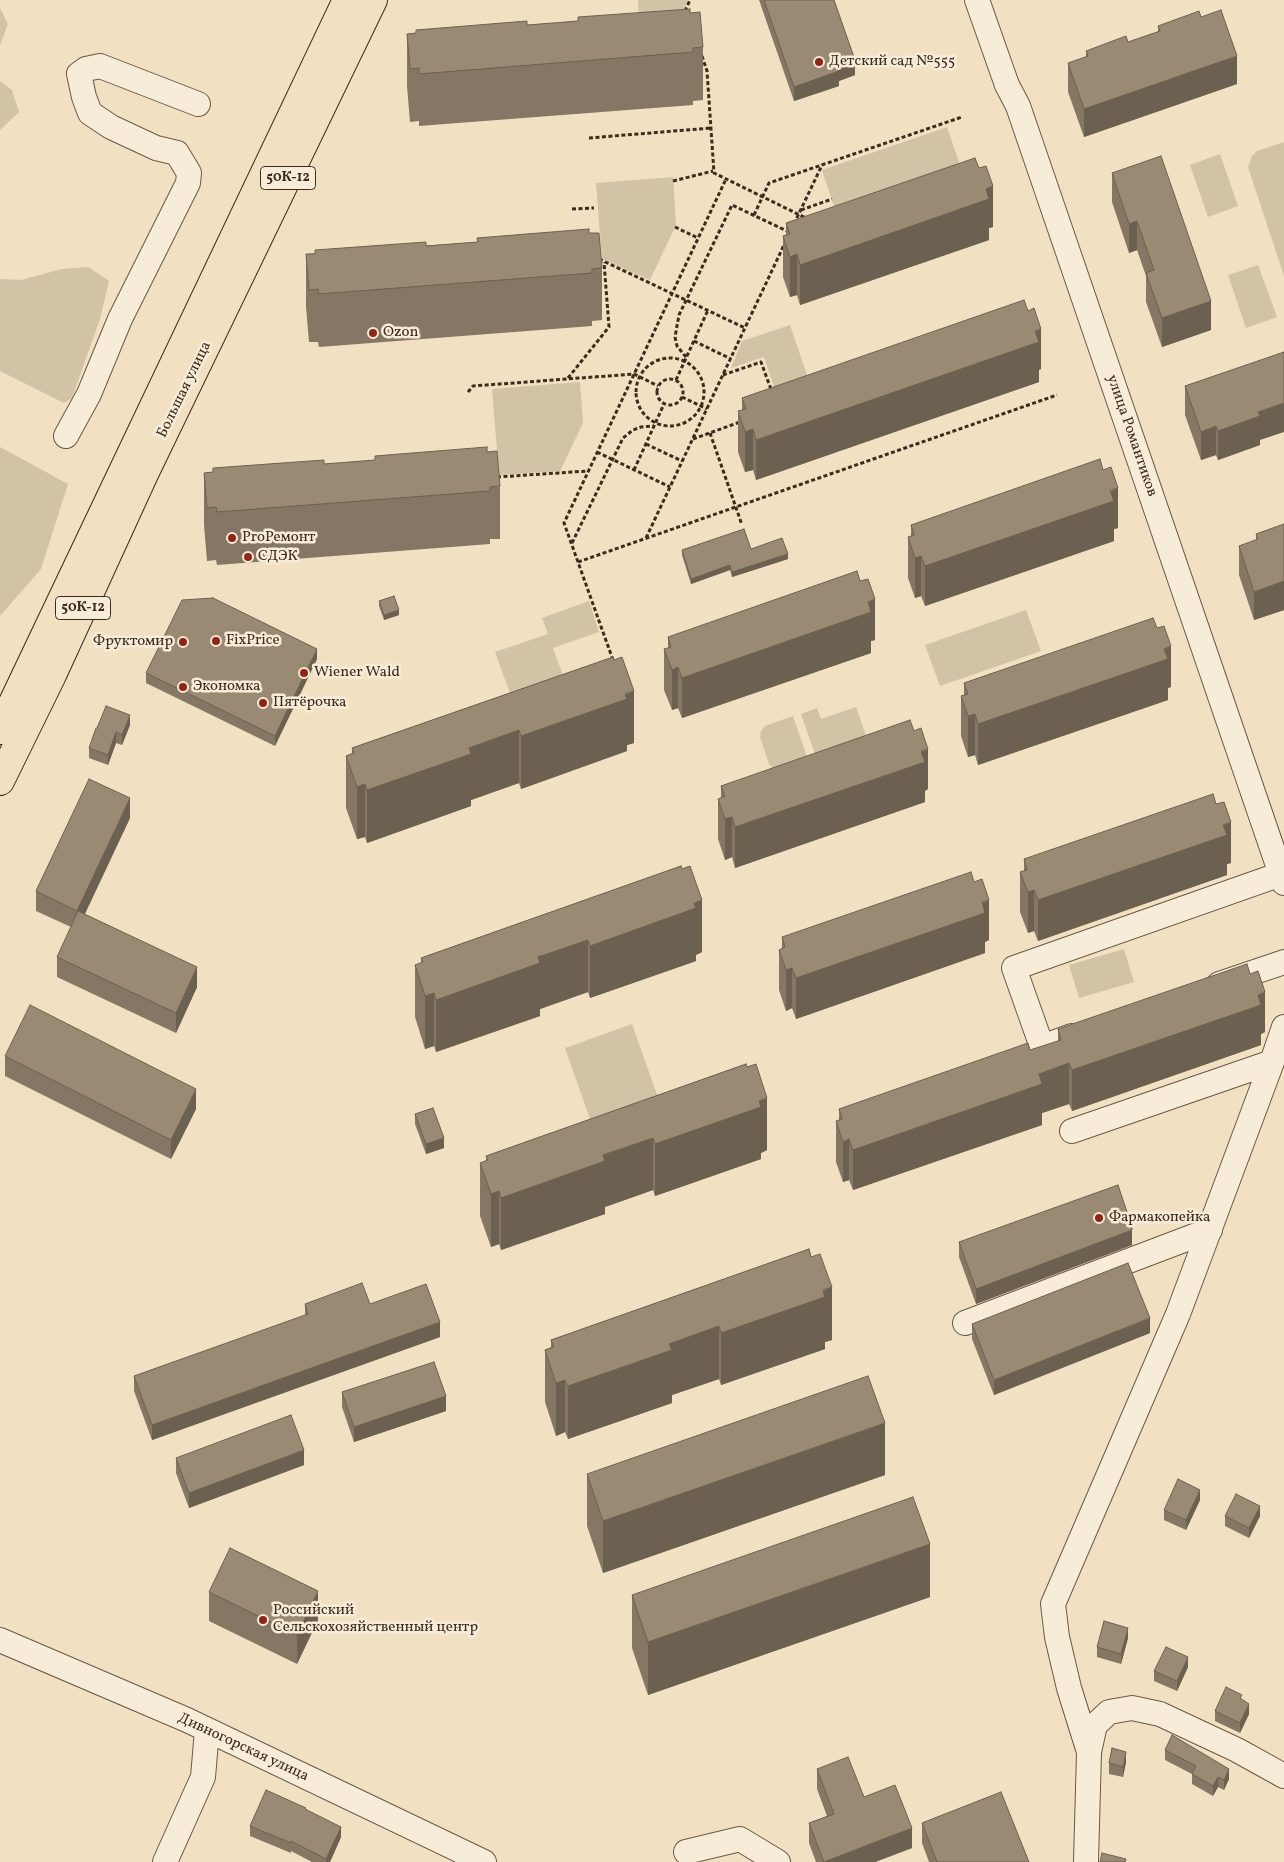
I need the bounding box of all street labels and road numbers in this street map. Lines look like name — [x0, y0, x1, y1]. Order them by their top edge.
road number: 50К-12 — [260, 167, 316, 190]
street label: Большая улица — [154, 339, 216, 441]
street label: улица Романтиков — [1102, 373, 1160, 499]
road number: 50К-12 — [56, 596, 110, 620]
street label: Дивногорская улица — [175, 1710, 311, 1786]

